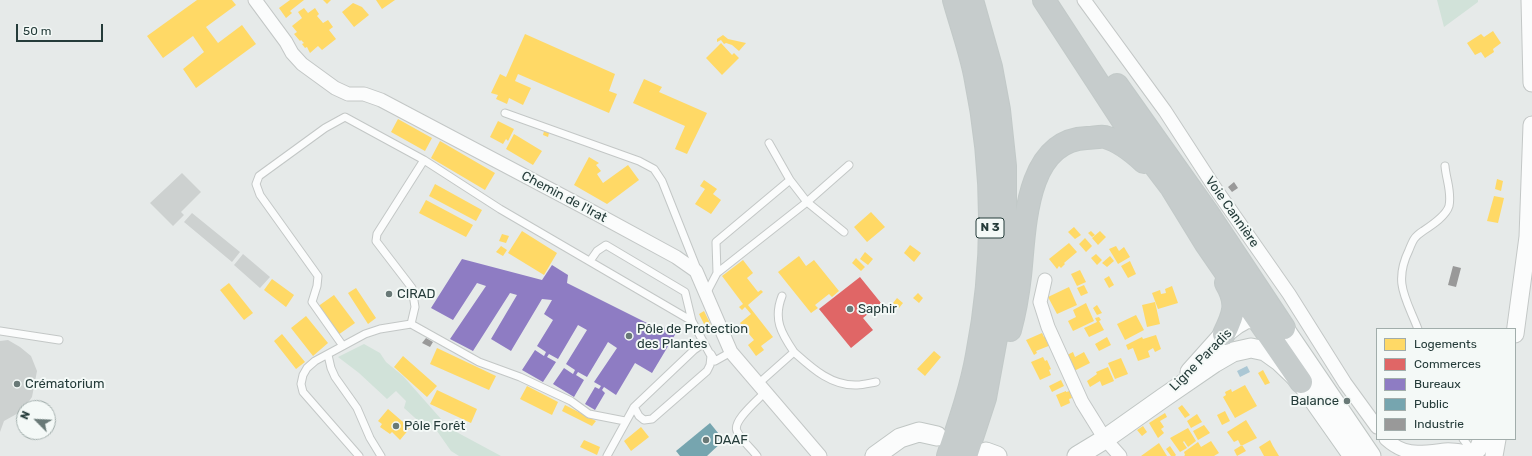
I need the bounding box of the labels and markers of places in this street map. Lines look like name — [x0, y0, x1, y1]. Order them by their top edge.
place label: CIRAD — [397, 286, 435, 302]
marker: CIRAD — [384, 289, 394, 299]
place label: Saphir — [858, 301, 897, 317]
marker: Saphir — [845, 304, 855, 314]
place label: Pôle de Protection des Plantes — [637, 321, 748, 352]
marker: Pôle de Protection des Plantes — [624, 331, 634, 341]
place label: Crématorium — [25, 376, 104, 392]
marker: Crématorium — [12, 379, 22, 389]
place label: Balance — [1290, 393, 1339, 409]
marker: Balance — [1342, 396, 1352, 406]
place label: Pôle Forêt — [404, 418, 465, 434]
marker: Pôle Forêt — [391, 421, 401, 431]
place label: DAAF — [714, 432, 748, 448]
marker: DAAF — [701, 435, 711, 445]

